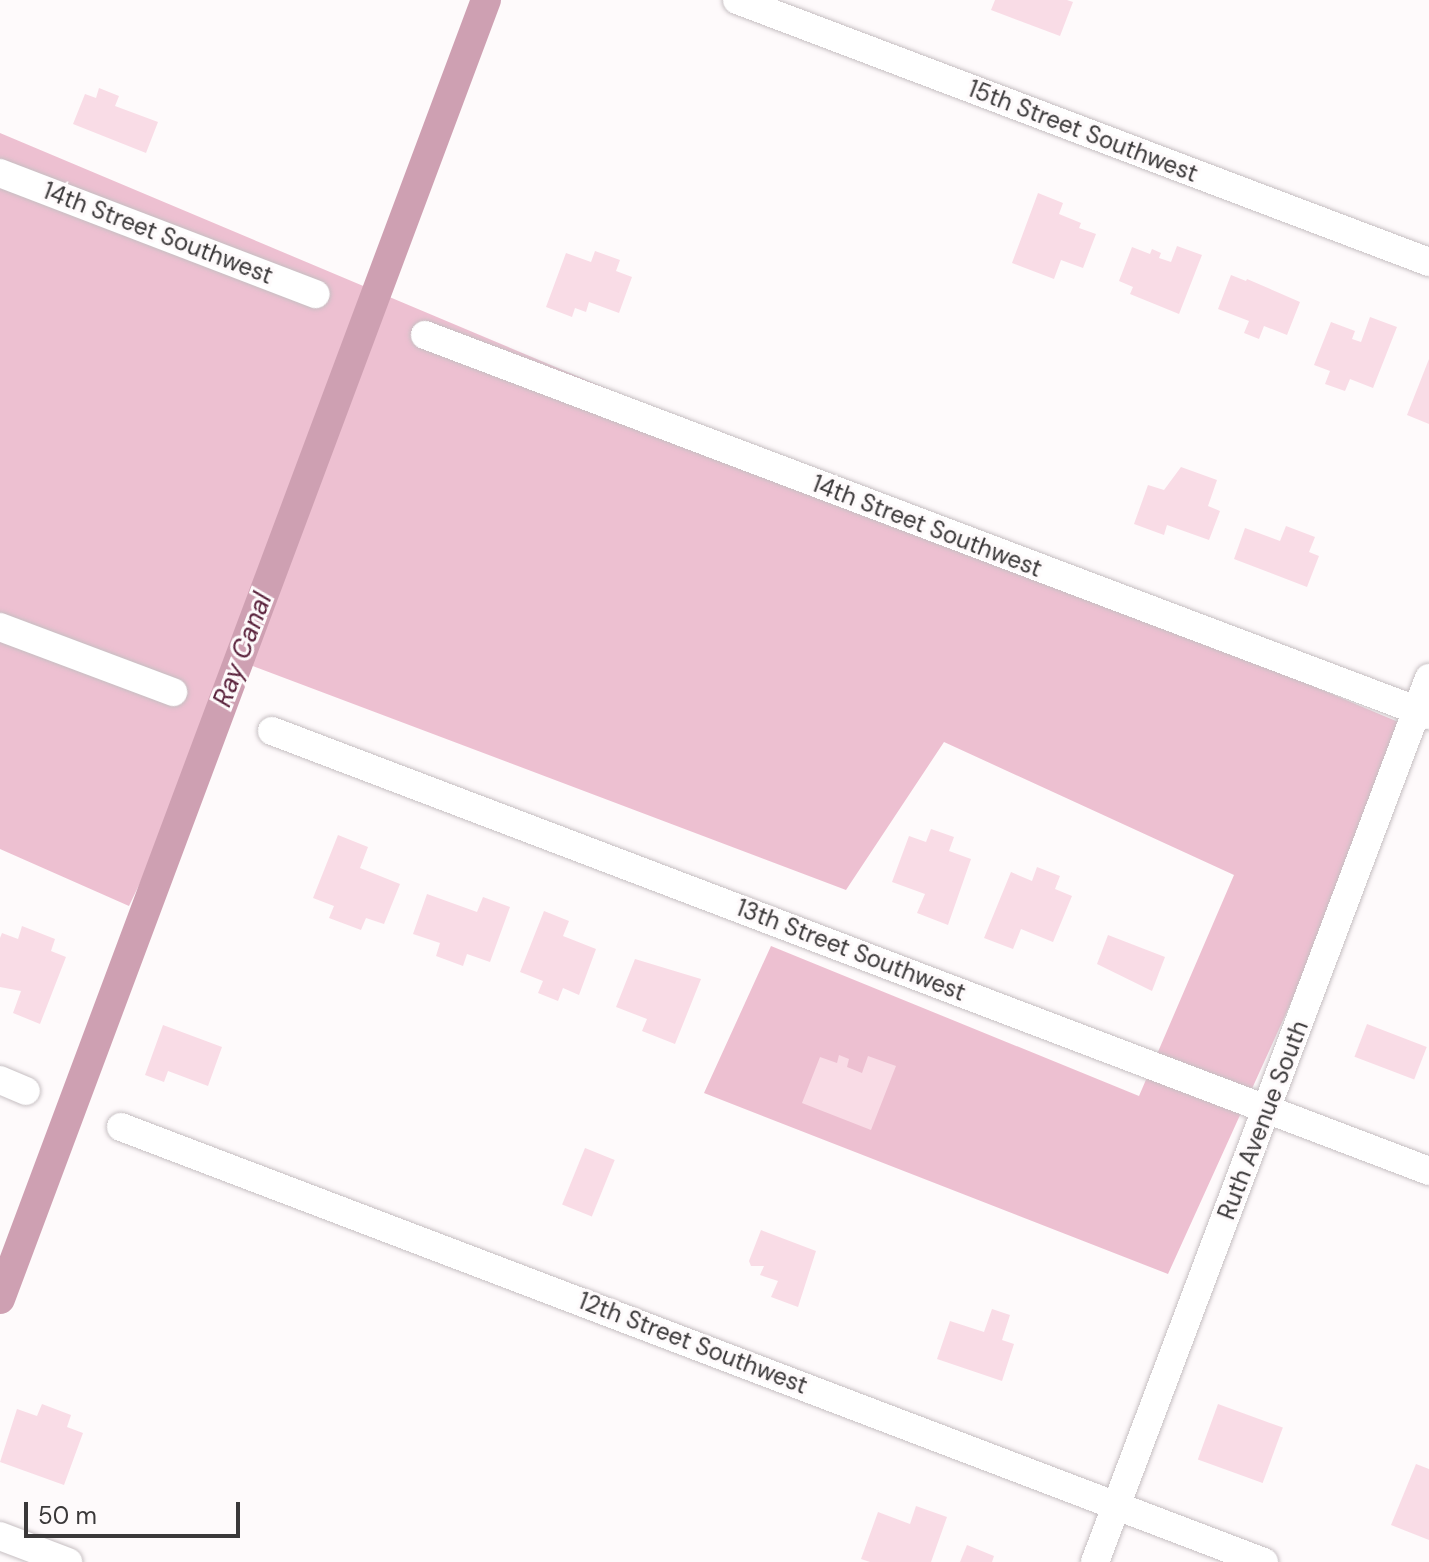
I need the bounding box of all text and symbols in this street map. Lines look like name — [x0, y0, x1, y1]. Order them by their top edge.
street label: 15th Street Southwest — [964, 74, 1202, 188]
street label: 14th Street Southwest — [39, 176, 277, 290]
street label: 14th Street Southwest — [808, 469, 1046, 583]
water label: Ray Canal — [207, 589, 279, 711]
street label: 13th Street Southwest — [732, 893, 970, 1007]
street label: Ruth Avenue South — [1212, 1017, 1314, 1223]
street label: 12th Street Southwest — [574, 1286, 812, 1400]
scale bar — [28, 1486, 244, 1536]
text: 50 m — [38, 1500, 97, 1531]

